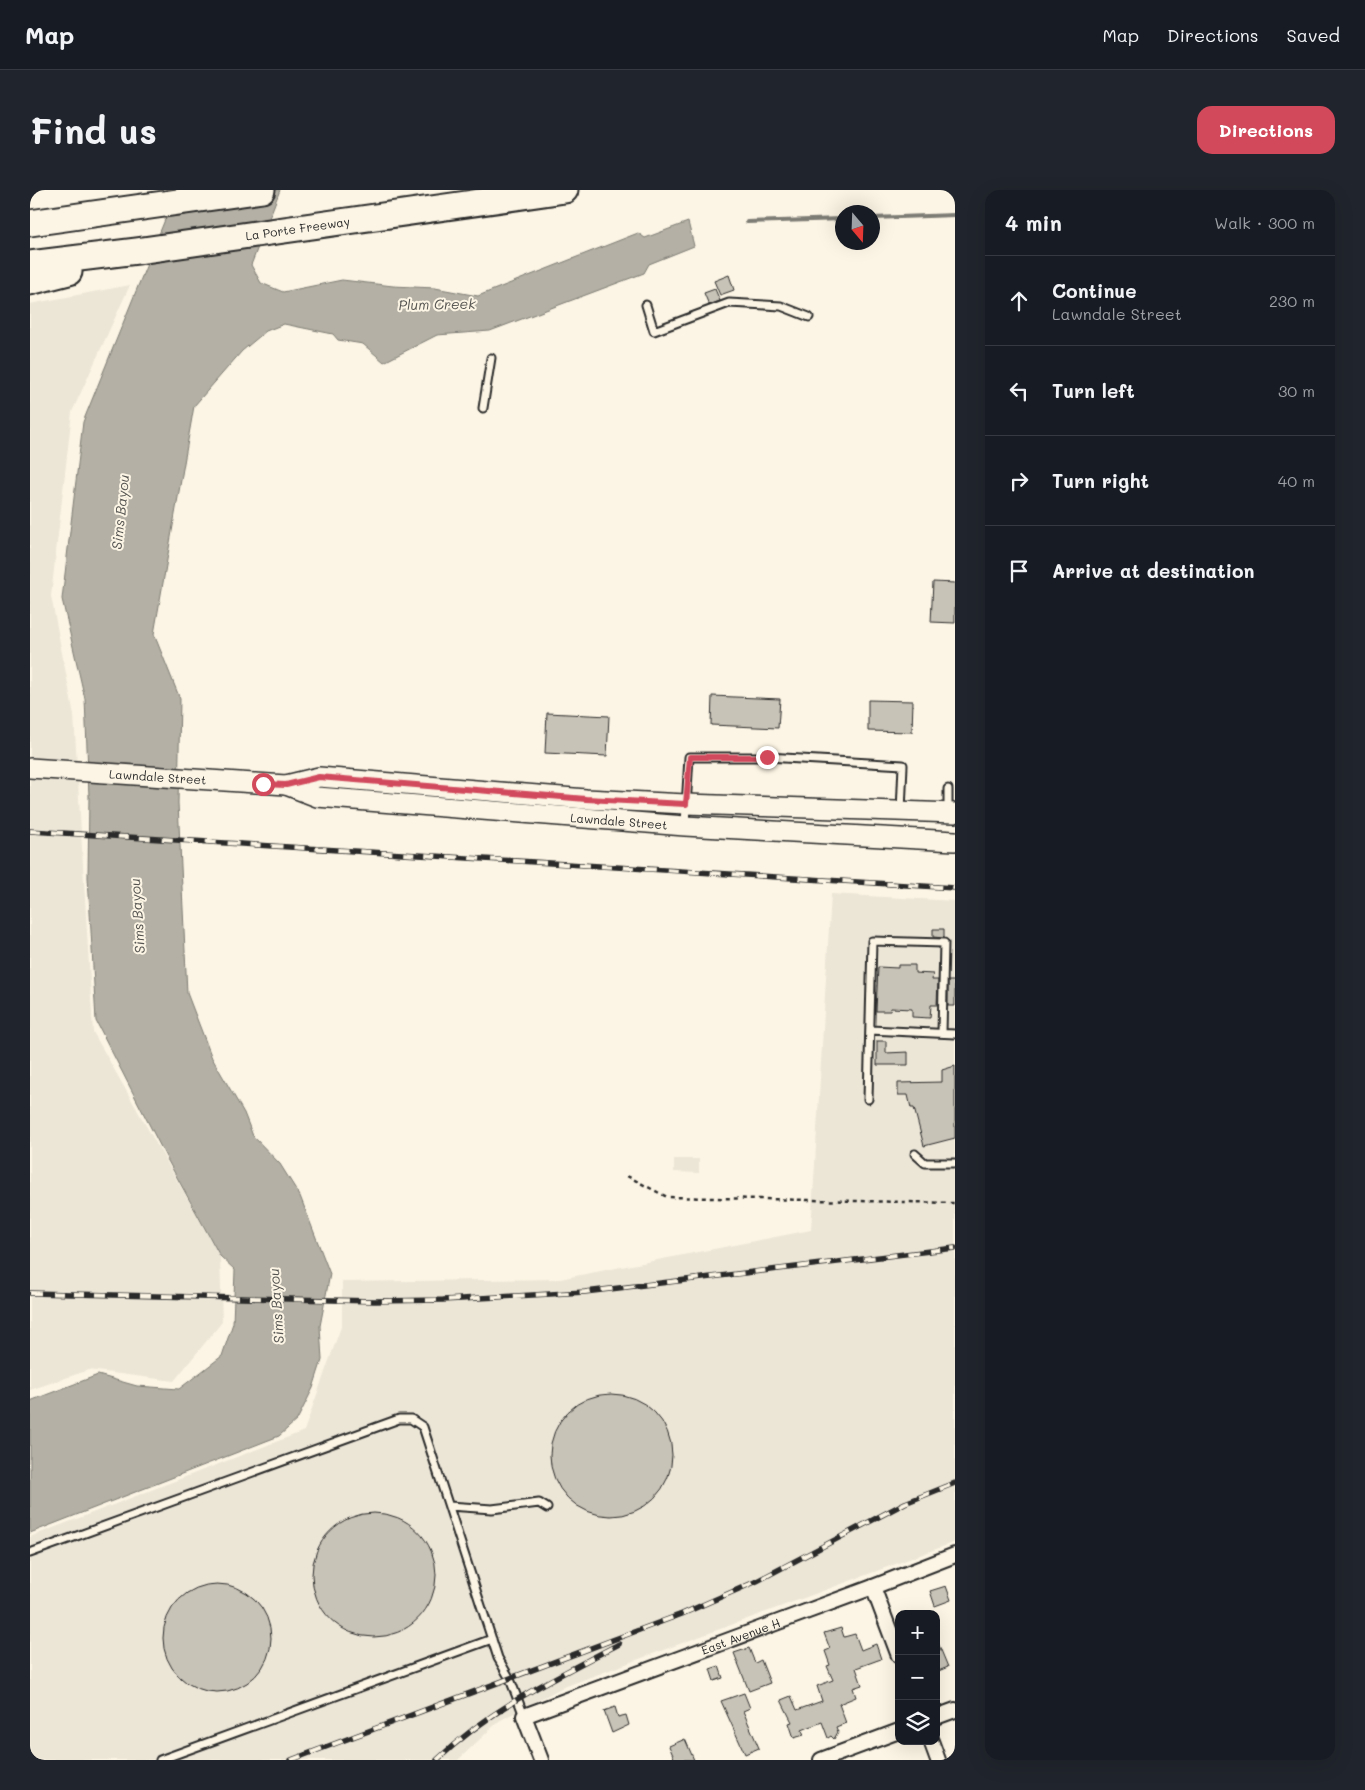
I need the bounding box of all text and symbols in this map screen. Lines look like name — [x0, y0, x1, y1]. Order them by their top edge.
text: Map — [25, 19, 74, 50]
text: Map — [1102, 23, 1139, 47]
text: Directions — [1167, 23, 1259, 47]
text: Saved — [1287, 23, 1340, 47]
button: Directions — [1197, 106, 1335, 154]
text: Find us — [30, 107, 157, 153]
north arrow — [835, 205, 880, 250]
text: 4 min — [1005, 209, 1062, 236]
text: Walk · 300 m — [1214, 212, 1315, 233]
street label: La Porte Freeway — [244, 213, 351, 243]
text: Continue — [1052, 278, 1137, 303]
icon: ahead — [1005, 287, 1033, 315]
text: 230 m — [1269, 290, 1315, 311]
water label: Plum Creek — [398, 294, 476, 314]
text: Lawndale Street — [1052, 303, 1182, 324]
icon: left — [1005, 377, 1033, 405]
text: Turn left — [1052, 378, 1135, 403]
text: 30 m — [1278, 380, 1315, 401]
icon: right — [1005, 467, 1033, 495]
text: Turn right — [1052, 468, 1149, 493]
text: 40 m — [1278, 470, 1315, 491]
water label: Sims Bayou — [107, 474, 133, 550]
icon: arrive — [1005, 557, 1033, 585]
text: Arrive at destination — [1052, 558, 1255, 583]
route end — [756, 746, 779, 769]
street label: Lawndale Street — [109, 765, 207, 788]
route start — [252, 773, 275, 796]
street label: Lawndale Street — [570, 809, 668, 833]
water label: Sims Bayou — [125, 878, 149, 954]
water label: Sims Bayou — [264, 1268, 288, 1344]
map controls — [895, 1610, 940, 1745]
button: + — [895, 1610, 940, 1655]
street label: East Avenue H — [699, 1614, 782, 1658]
button: − — [895, 1655, 940, 1700]
button: layers — [895, 1700, 940, 1745]

